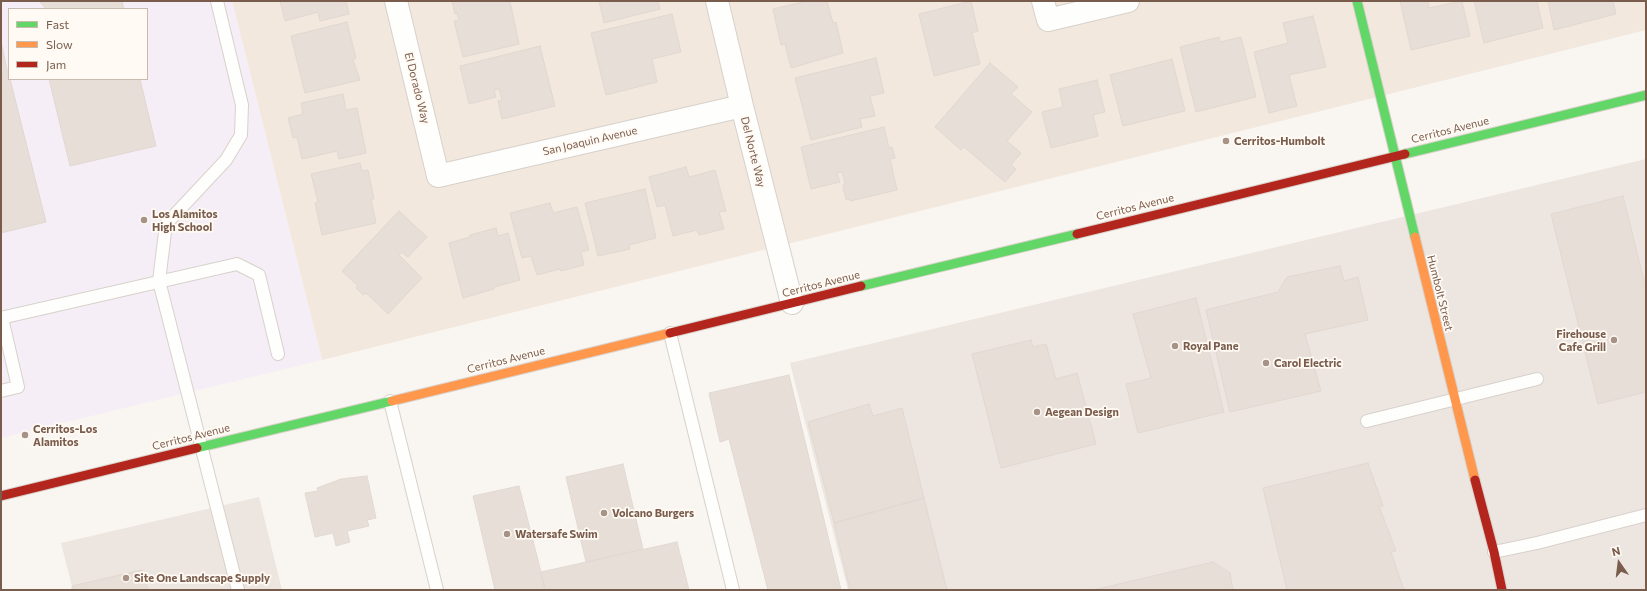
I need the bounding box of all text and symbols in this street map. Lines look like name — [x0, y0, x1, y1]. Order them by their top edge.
legend — [8, 8, 148, 80]
text: Fast — [46, 17, 69, 31]
text: Slow — [46, 37, 73, 51]
street label: El Dorado Way — [402, 51, 432, 125]
text: Jam — [46, 57, 66, 71]
street label: Cerritos Avenue — [1410, 114, 1490, 146]
street label: Del Norte Way — [738, 115, 768, 189]
street label: San Joaquin Avenue — [541, 124, 639, 158]
place label: Cerritos-Humbolt — [1234, 134, 1325, 148]
marker: Cerritos-Humbolt — [1221, 136, 1231, 146]
street label: Cerritos Avenue — [1095, 191, 1175, 223]
place label: Los Alamitos High School — [152, 207, 218, 233]
marker: Los Alamitos High School — [139, 215, 149, 225]
street label: Humbolt Street — [1424, 254, 1456, 332]
street label: Cerritos Avenue — [781, 268, 861, 300]
place label: Firehouse Cafe Grill — [1556, 327, 1606, 353]
marker: Firehouse Cafe Grill — [1609, 335, 1619, 345]
place label: Royal Pane — [1183, 339, 1238, 353]
marker: Royal Pane — [1170, 341, 1180, 351]
street label: Cerritos Avenue — [466, 344, 546, 376]
place label: Carol Electric — [1274, 356, 1342, 370]
marker: Carol Electric — [1261, 358, 1271, 368]
place label: Aegean Design — [1045, 405, 1119, 419]
marker: Aegean Design — [1032, 407, 1042, 417]
street label: Cerritos Avenue — [151, 421, 231, 453]
place label: Cerritos-Los Alamitos — [33, 422, 97, 448]
marker: Cerritos-Los Alamitos — [20, 430, 30, 440]
place label: Volcano Burgers — [612, 506, 694, 520]
marker: Volcano Burgers — [599, 508, 609, 518]
place label: Watersafe Swim — [515, 527, 598, 541]
marker: Watersafe Swim — [502, 529, 512, 539]
north arrow — [1599, 543, 1639, 583]
text: N — [1610, 544, 1622, 558]
place label: Site One Landscape Supply — [134, 571, 270, 585]
marker: Site One Landscape Supply — [121, 573, 131, 583]

